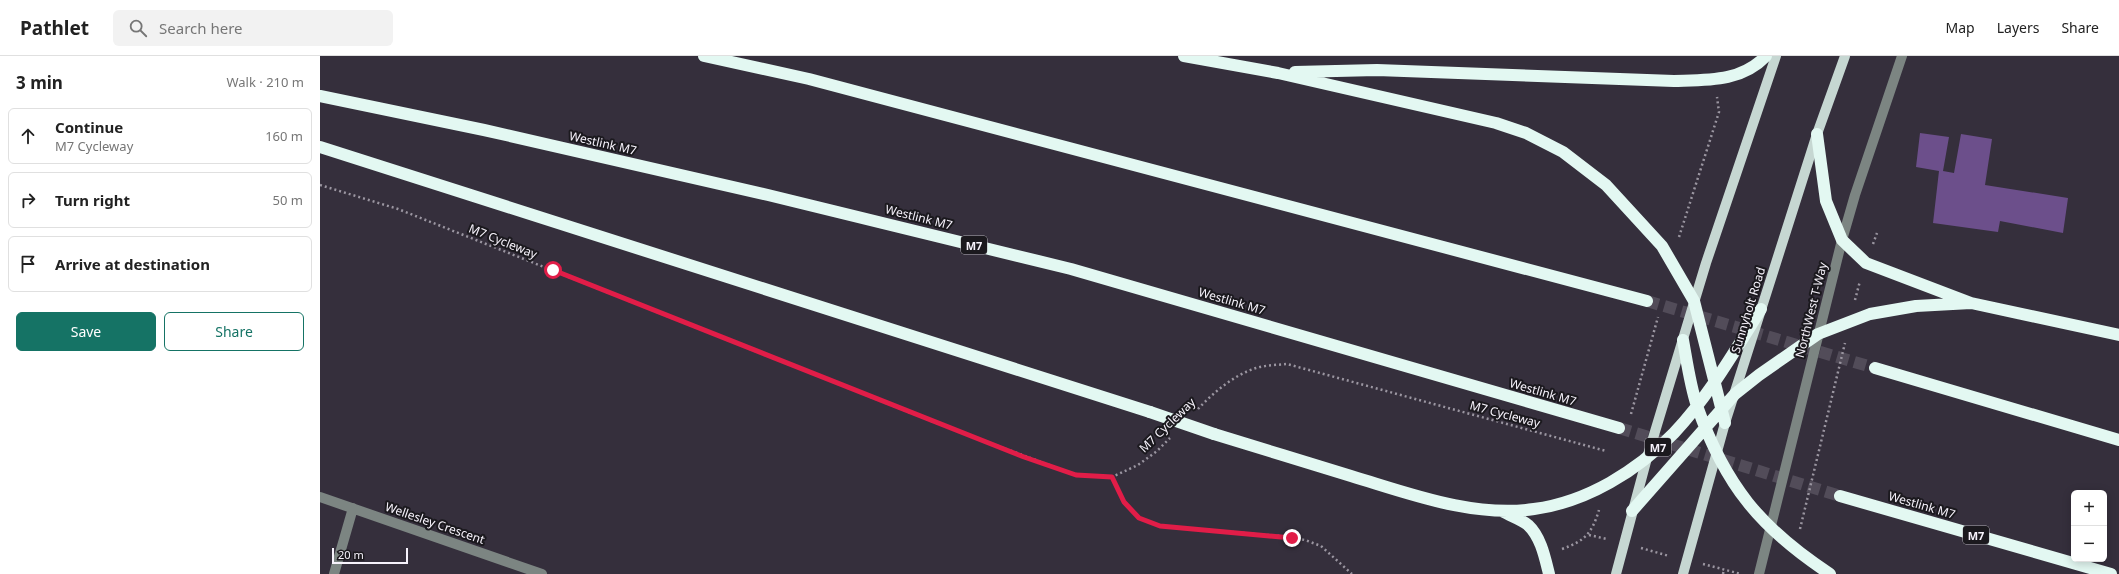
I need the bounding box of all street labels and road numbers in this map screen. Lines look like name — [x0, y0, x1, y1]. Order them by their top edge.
street label: Westlink M7 — [568, 127, 638, 159]
street label: Westlink M7 — [884, 200, 954, 234]
street label: M7 Cycleway — [466, 220, 540, 263]
road number: M7 — [961, 236, 987, 254]
street label: NorthWest T-Way — [1791, 260, 1831, 360]
street label: Sunnyholt Road — [1727, 265, 1769, 355]
street label: Westlink M7 — [1197, 283, 1267, 319]
street label: Westlink M7 — [1508, 374, 1578, 410]
street label: M7 Cycleway — [1135, 393, 1200, 456]
street label: M7 Cycleway — [1468, 396, 1543, 432]
road number: M7 — [1645, 438, 1671, 456]
street label: Westlink M7 — [1887, 487, 1957, 523]
street label: Wellesley Crescent — [383, 498, 488, 548]
road number: M7 — [1963, 526, 1989, 544]

